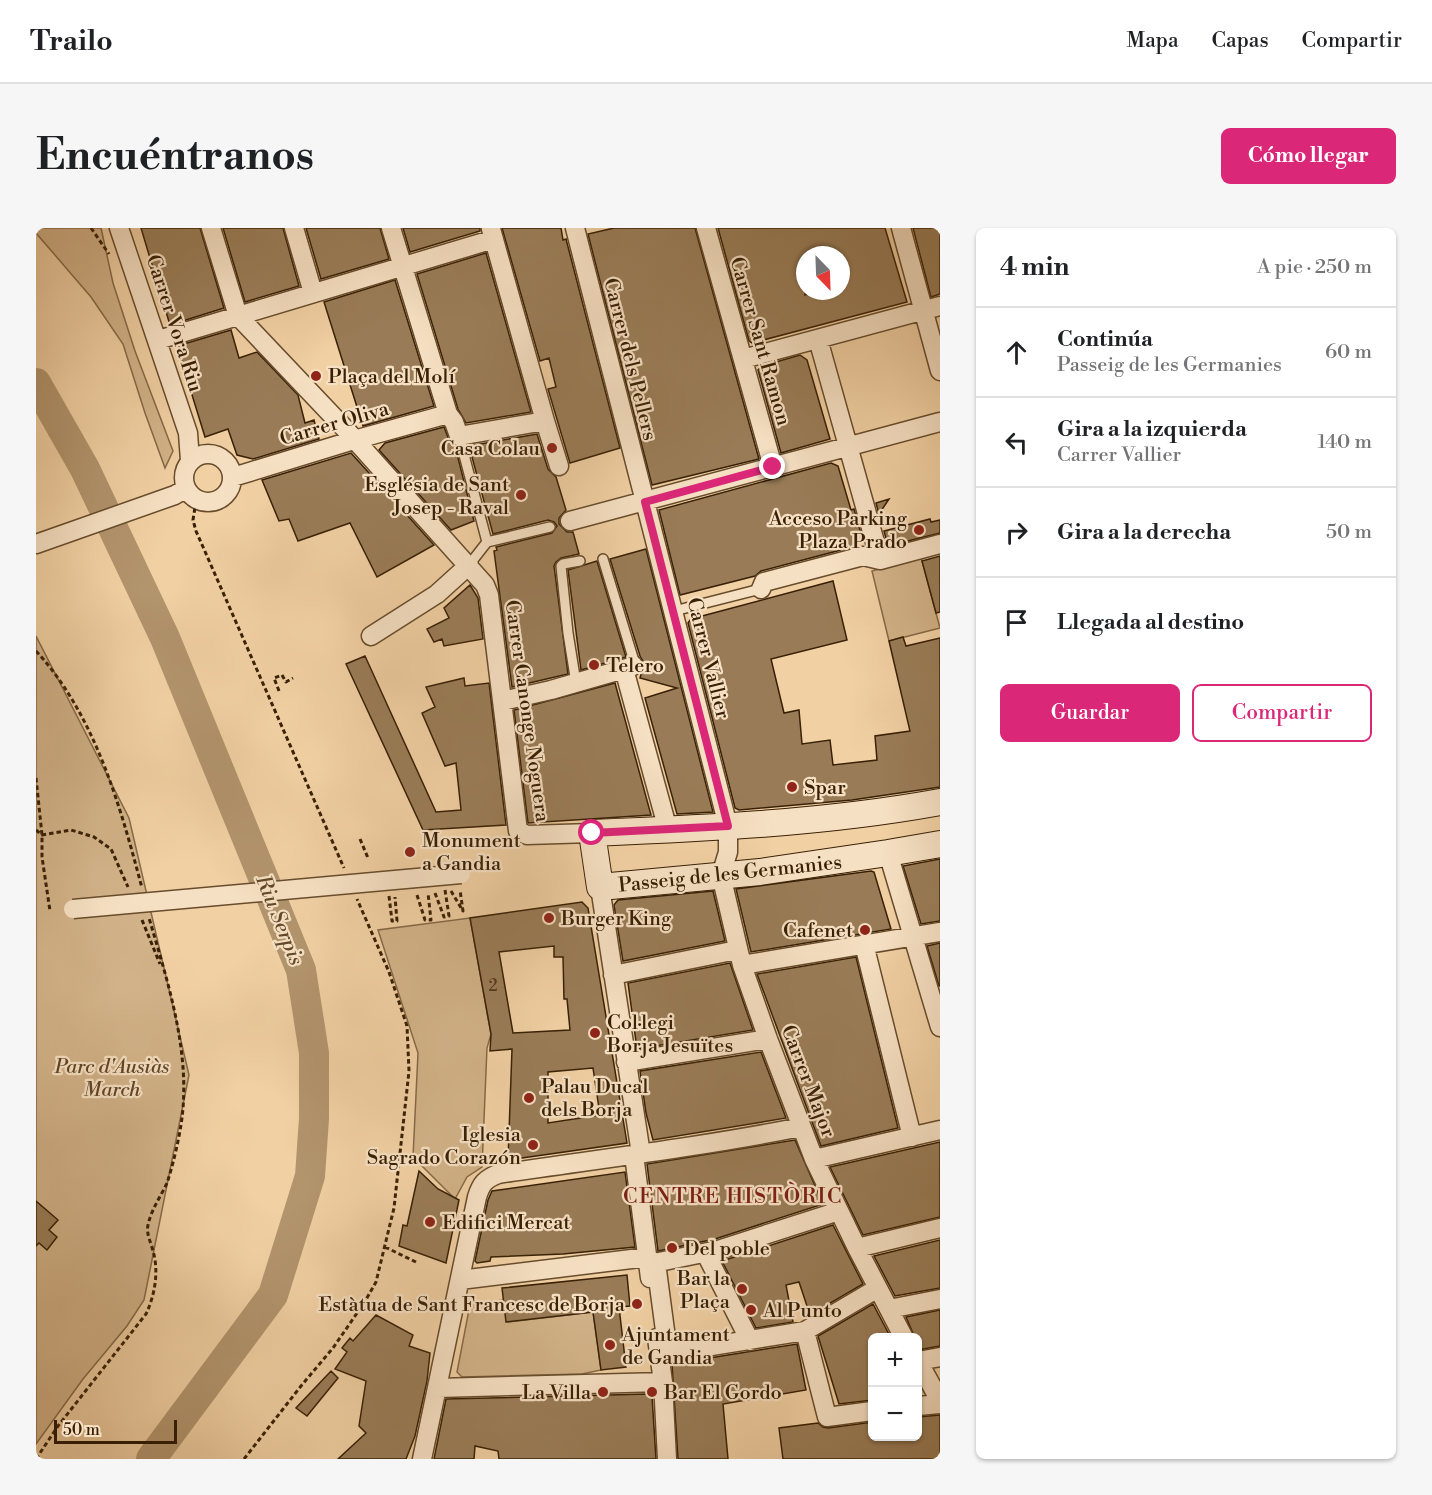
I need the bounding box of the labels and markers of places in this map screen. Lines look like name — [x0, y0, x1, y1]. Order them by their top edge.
place label: Plaça del Molí — [328, 365, 456, 390]
marker: Plaça del Molí — [309, 369, 323, 383]
place label: Casa Colau — [441, 437, 541, 462]
marker: Casa Colau — [545, 441, 559, 455]
place label: Església de Sant Josep - Raval — [364, 473, 509, 521]
marker: Església de Sant Josep - Raval — [514, 488, 528, 502]
place label: Acceso Parking Plaza Prado — [768, 507, 908, 555]
marker: Acceso Parking Plaza Prado — [912, 523, 926, 537]
place label: Telero — [606, 654, 664, 679]
marker: Telero — [587, 658, 601, 672]
place label: Spar — [804, 776, 846, 801]
marker: Spar — [785, 780, 799, 794]
place label: Monument a Gandia — [422, 829, 521, 877]
marker: Monument a Gandia — [403, 845, 417, 859]
place label: Burger King — [560, 907, 672, 932]
marker: Burger King — [542, 911, 556, 925]
place label: Cafenet — [783, 919, 853, 944]
marker: Cafenet — [858, 923, 872, 937]
place label: Col·legi Borja Jesuïtes — [606, 1011, 733, 1059]
marker: Col·legi Borja Jesuïtes — [588, 1026, 602, 1040]
place label: Palau Ducal dels Borja — [541, 1075, 648, 1123]
marker: Palau Ducal dels Borja — [522, 1091, 536, 1105]
place label: Iglesia Sagrado Corazón — [367, 1123, 522, 1171]
marker: Iglesia Sagrado Corazón — [526, 1138, 540, 1152]
place label: Edifici Mercat — [442, 1211, 570, 1236]
marker: Edifici Mercat — [423, 1215, 437, 1229]
place label: Del poble — [684, 1237, 770, 1262]
marker: Del poble — [665, 1241, 679, 1255]
place label: Bar la Plaça — [676, 1267, 731, 1315]
marker: Bar la Plaça — [735, 1282, 749, 1296]
place label: Estàtua de Sant Francesc de Borja — [318, 1293, 626, 1318]
marker: Estàtua de Sant Francesc de Borja — [630, 1297, 644, 1311]
place label: Al Punto — [762, 1299, 842, 1324]
marker: Al Punto — [744, 1303, 758, 1317]
place label: Ajuntament de Gandia — [621, 1323, 730, 1371]
marker: Ajuntament de Gandia — [603, 1338, 617, 1352]
place label: La Villa — [522, 1381, 592, 1406]
place label: Bar El Gordo — [663, 1381, 782, 1406]
marker: La Villa — [596, 1385, 610, 1399]
marker: Bar El Gordo — [645, 1385, 659, 1399]

